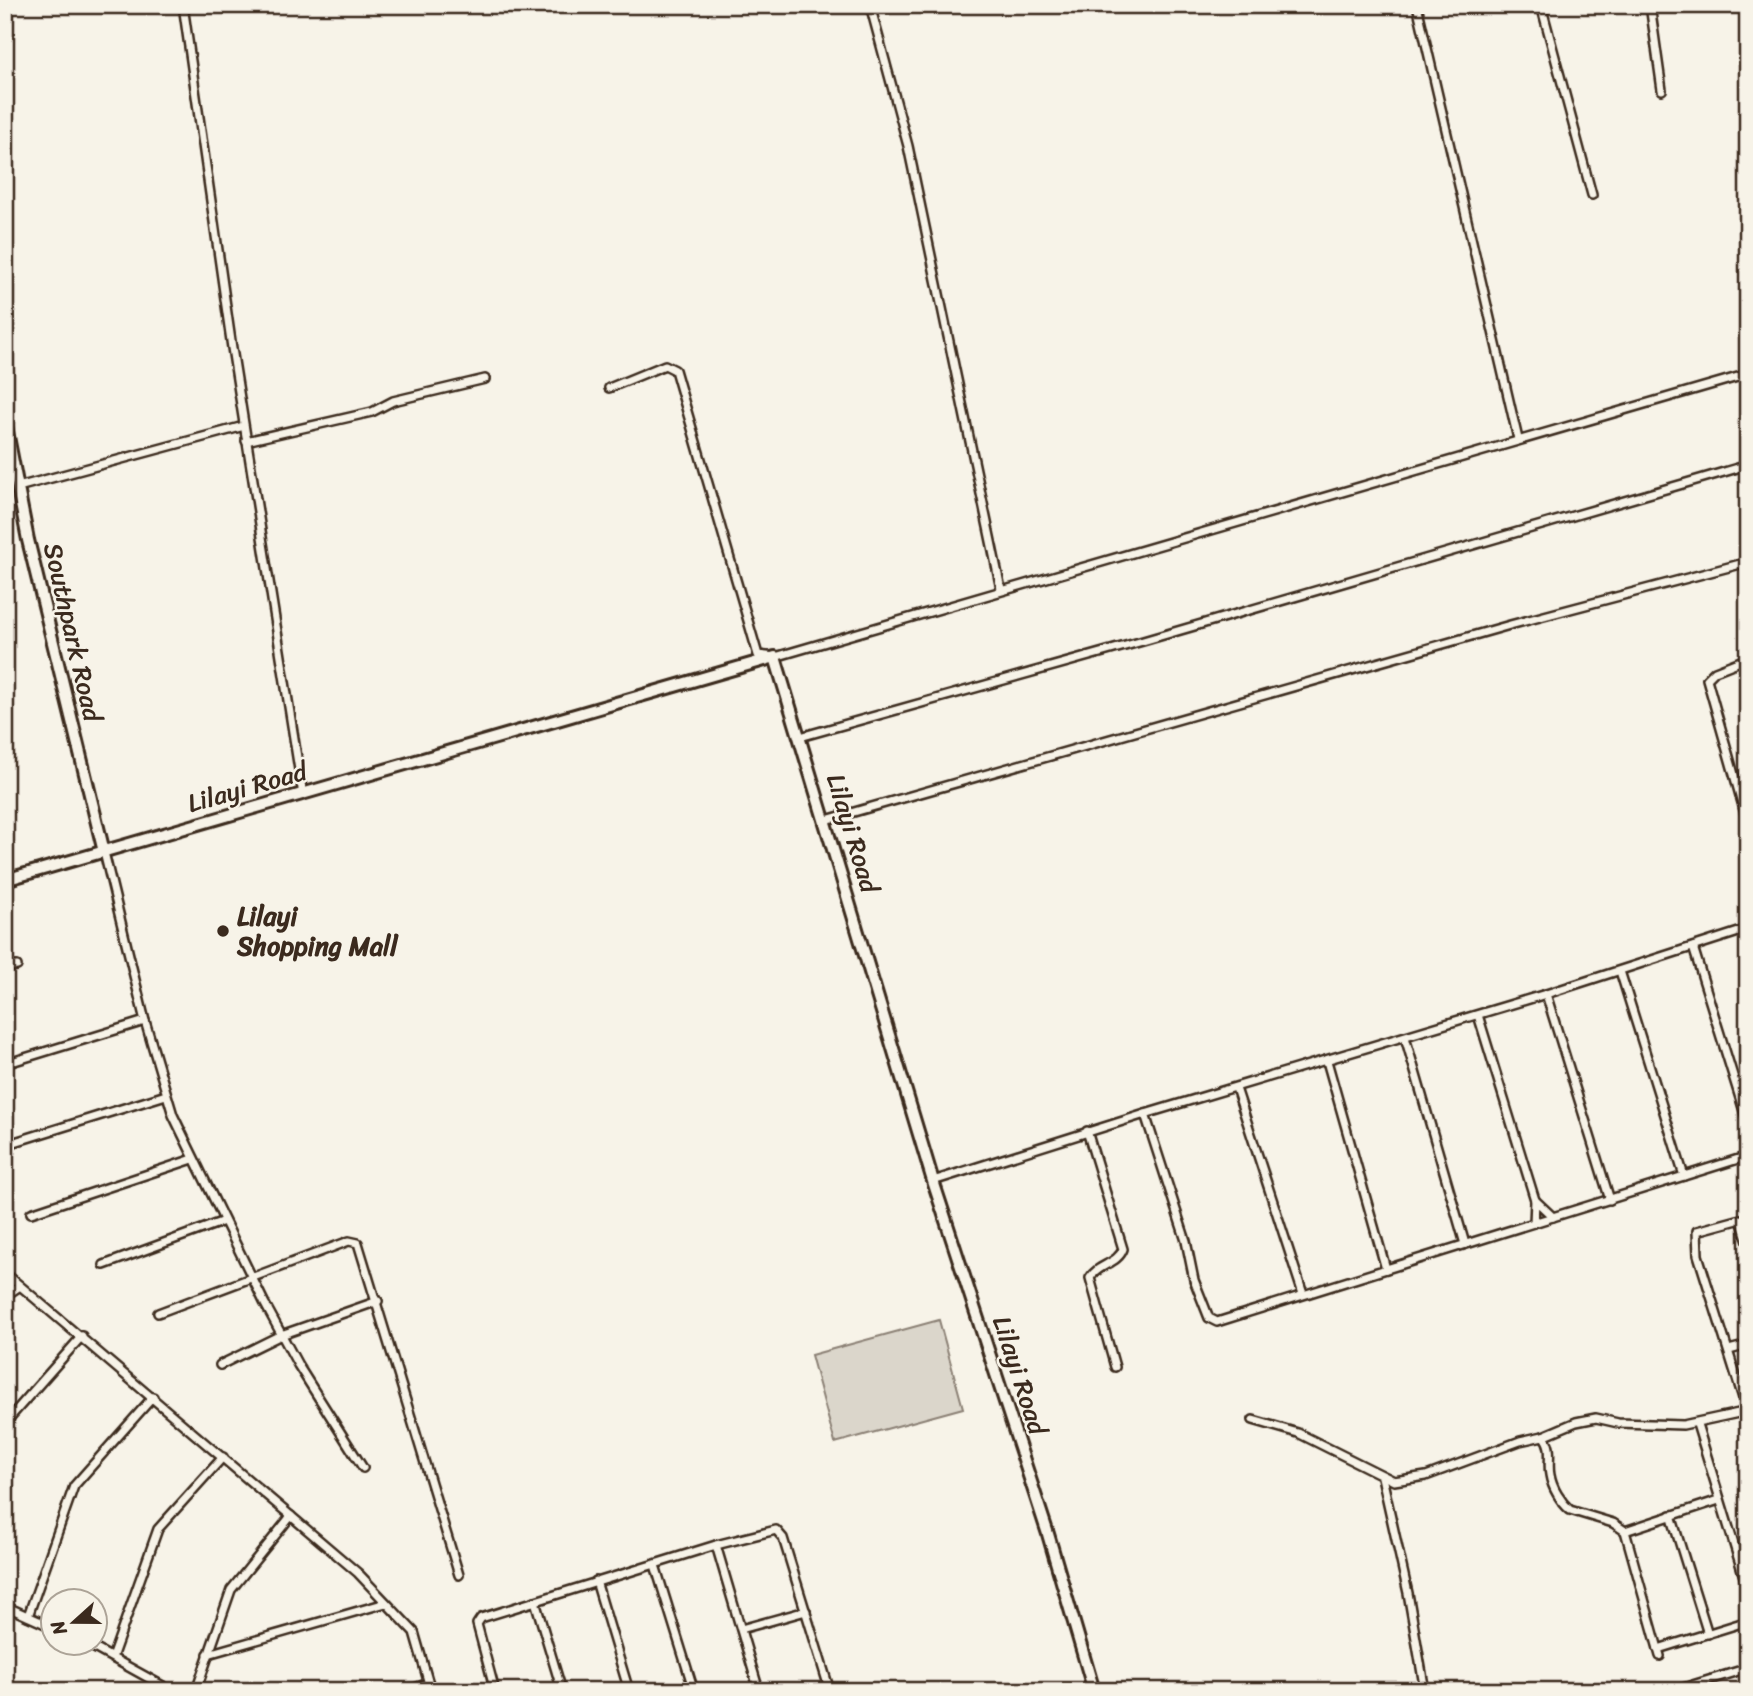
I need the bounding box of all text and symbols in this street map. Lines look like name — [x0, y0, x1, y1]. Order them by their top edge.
street label: Southpark Road — [30, 538, 116, 728]
street label: Lilayi Road — [182, 747, 315, 826]
street label: Lilayi Road — [813, 768, 894, 901]
place label: Lilayi Shopping Mall — [236, 893, 399, 969]
marker: Lilayi Shopping Mall — [215, 923, 231, 939]
street label: Lilayi Road — [979, 1309, 1062, 1443]
north arrow — [38, 1588, 108, 1658]
text: N — [41, 1615, 77, 1641]

